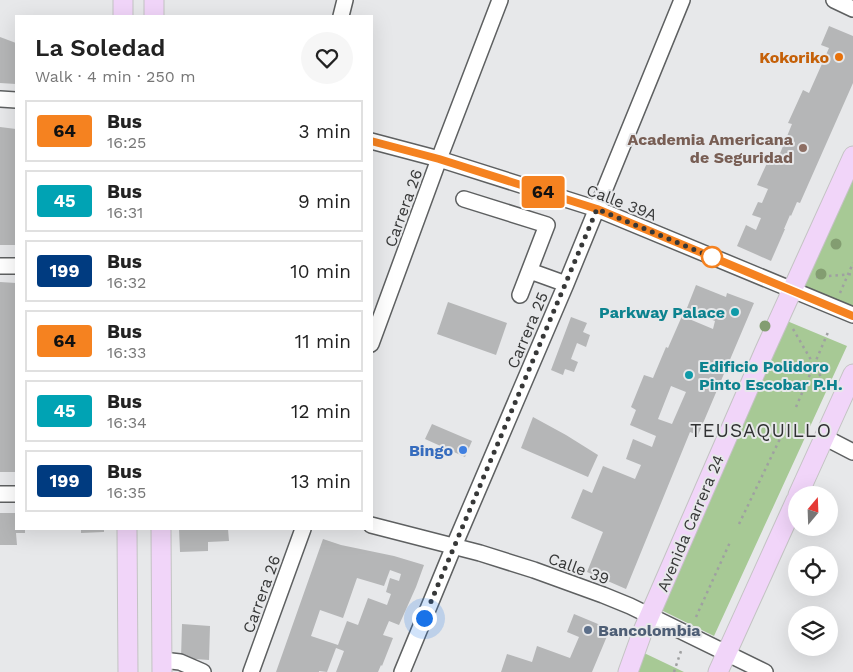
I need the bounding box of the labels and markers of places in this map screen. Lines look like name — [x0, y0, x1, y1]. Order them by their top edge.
place label: Kokoriko — [759, 48, 829, 67]
marker: Kokoriko — [833, 51, 845, 63]
place label: Academia Americana de Seguridad — [628, 130, 794, 167]
marker: Academia Americana de Seguridad — [797, 142, 809, 154]
unlabelled marker — [701, 246, 723, 268]
place label: Parkway Palace — [599, 303, 725, 322]
marker: Parkway Palace — [729, 306, 741, 318]
place label: Edificio Polidoro Pinto Escobar P.H. — [699, 357, 843, 394]
marker: Edificio Polidoro Pinto Escobar P.H. — [683, 369, 695, 381]
place label: Bingo — [409, 441, 453, 460]
marker: Bingo — [457, 444, 469, 456]
place label: Bancolombia — [598, 621, 701, 640]
marker: Bancolombia — [582, 624, 594, 636]

